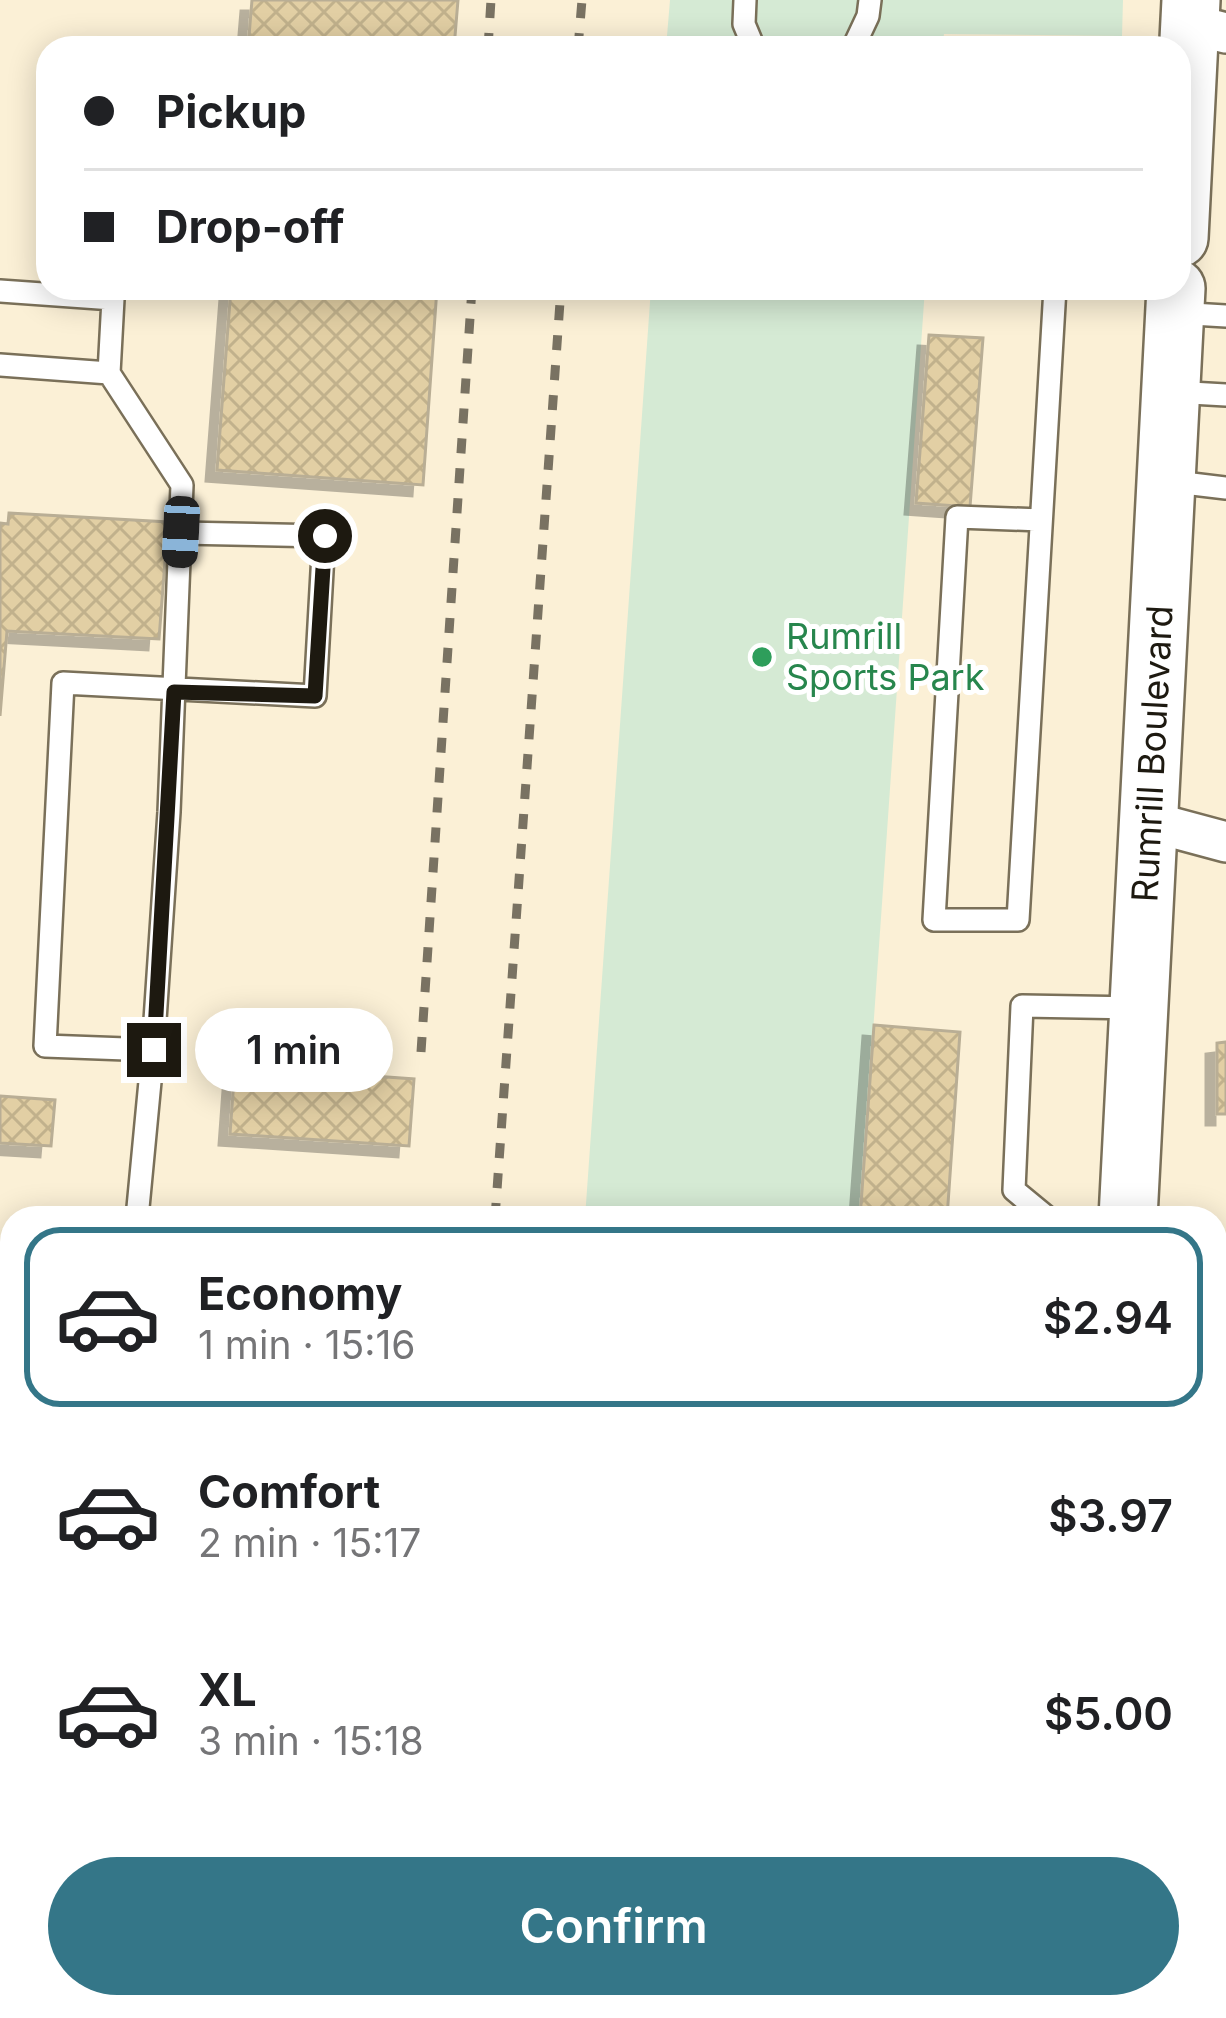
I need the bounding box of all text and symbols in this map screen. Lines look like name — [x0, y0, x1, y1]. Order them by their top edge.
text: Pickup — [156, 84, 306, 139]
text: Drop-off — [156, 199, 344, 254]
car — [161, 495, 201, 569]
route start — [298, 509, 352, 563]
street label: Rumrill Boulevard — [1122, 604, 1182, 903]
place label: Rumrill Sports Park — [786, 614, 985, 699]
marker: Rumrill Sports Park — [749, 644, 775, 670]
callout: 1 min — [196, 1008, 394, 1092]
route end — [127, 1023, 181, 1077]
text: 1 min — [246, 1026, 342, 1073]
icon: car — [54, 1263, 162, 1371]
text: Economy — [198, 1266, 402, 1321]
text: $2.94 — [1043, 1290, 1173, 1345]
text: 1 min · 15:16 — [198, 1321, 416, 1368]
icon: car — [54, 1461, 162, 1569]
text: Comfort — [198, 1464, 380, 1519]
text: $3.97 — [1048, 1488, 1173, 1543]
text: 2 min · 15:17 — [198, 1519, 421, 1566]
icon: car — [54, 1659, 162, 1767]
text: XL — [198, 1662, 257, 1717]
text: $5.00 — [1044, 1686, 1173, 1741]
text: 3 min · 15:18 — [198, 1717, 424, 1764]
button: Confirm — [48, 1857, 1179, 1995]

